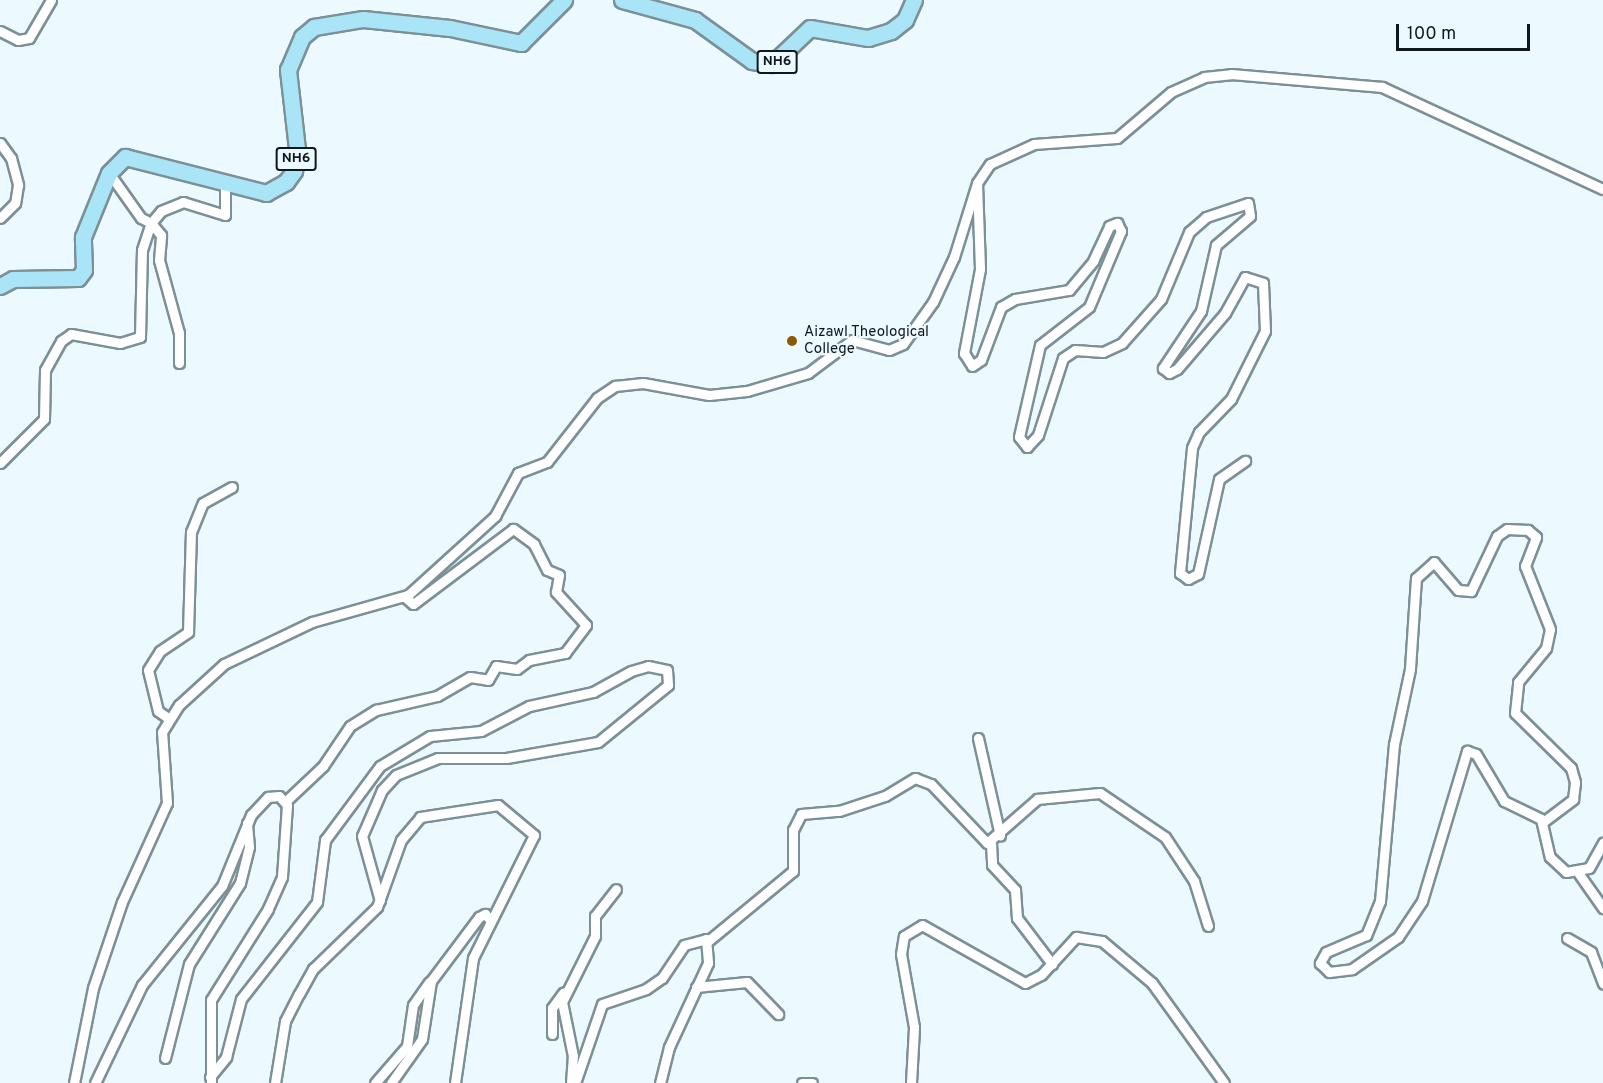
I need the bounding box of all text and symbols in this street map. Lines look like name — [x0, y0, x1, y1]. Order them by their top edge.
scale bar — [1399, 12, 1532, 50]
text: 100 m — [1407, 23, 1456, 46]
road number: NH6 — [756, 51, 798, 73]
road number: NH6 — [275, 148, 317, 170]
place label: Aizawl Theological College — [804, 323, 930, 358]
marker: Aizawl Theological College — [785, 334, 799, 348]

